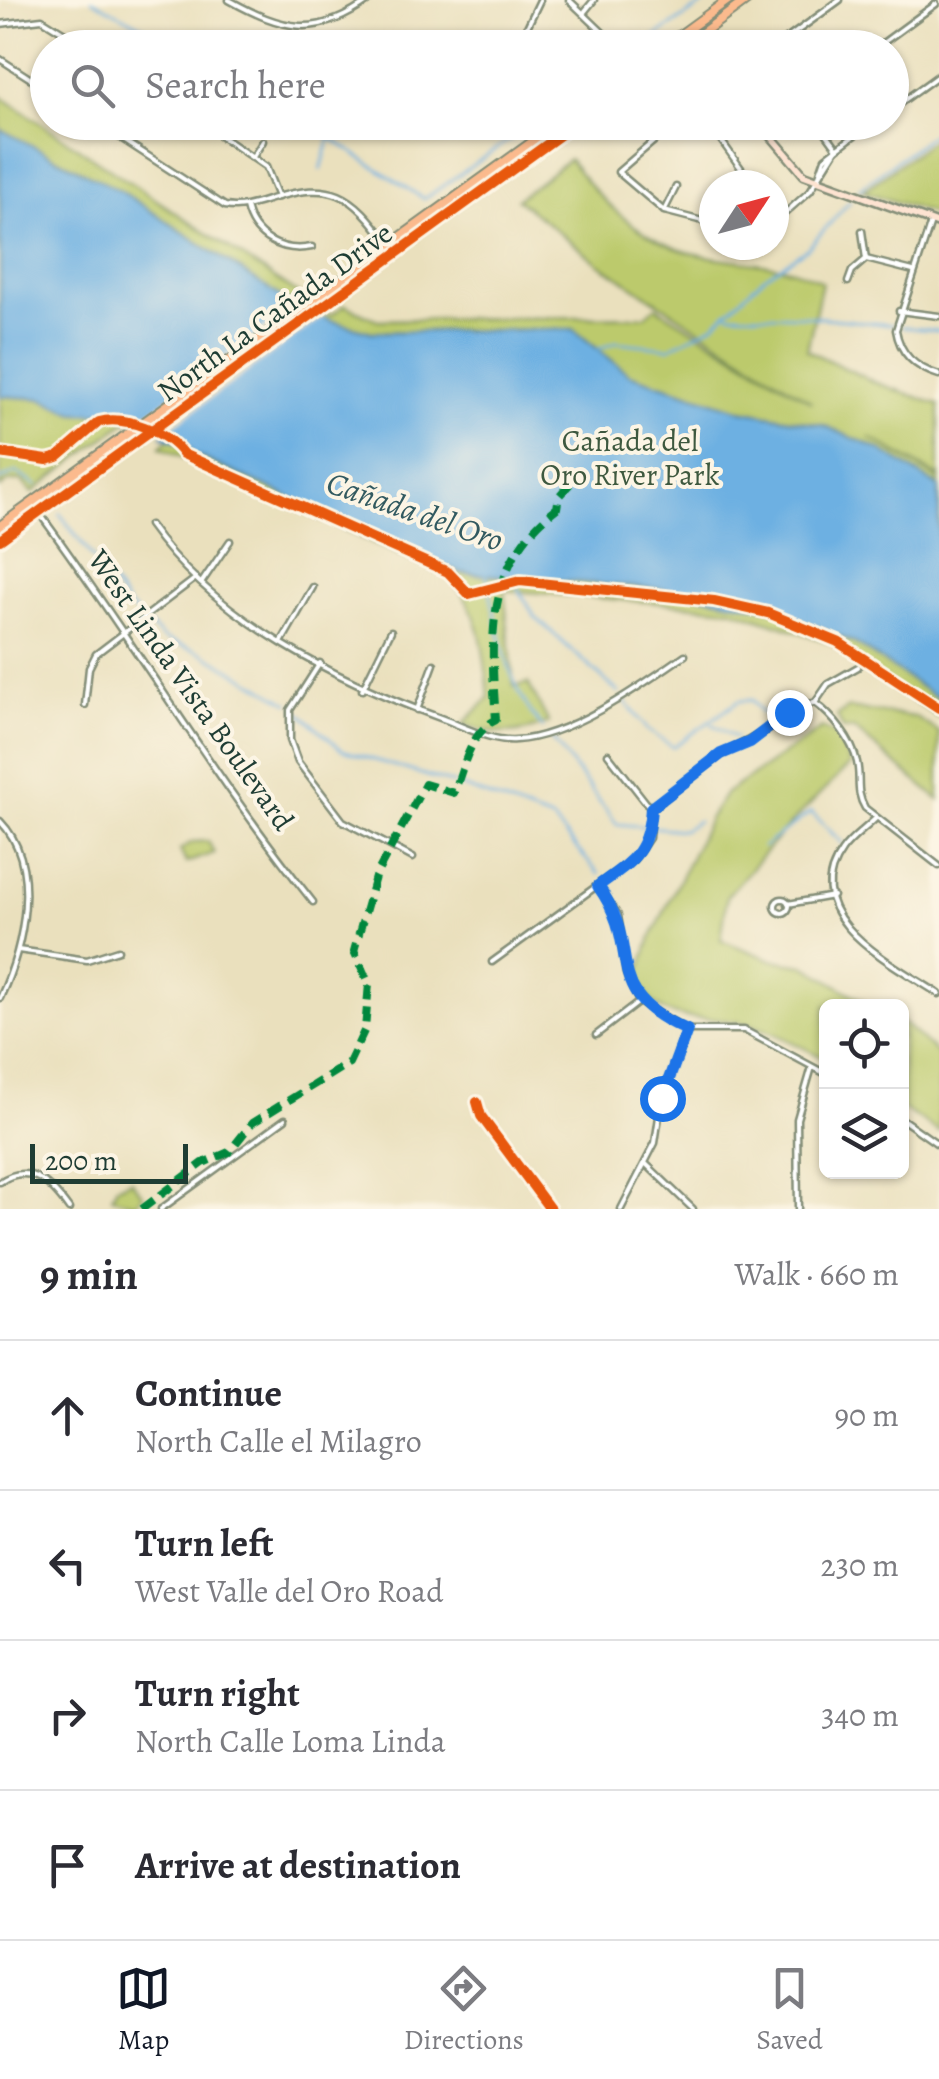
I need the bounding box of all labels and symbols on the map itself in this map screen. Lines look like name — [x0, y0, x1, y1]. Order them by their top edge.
north arrow — [699, 170, 789, 260]
street label: North La Cañada Drive — [149, 213, 401, 411]
park label: Cañada del Oro River Park — [540, 421, 720, 495]
water label: Cañada del Oro — [321, 460, 509, 562]
street label: West Linda Vista Boulevard — [78, 541, 304, 839]
route end — [767, 690, 813, 736]
route start — [640, 1076, 686, 1122]
scale bar — [30, 1139, 188, 1184]

